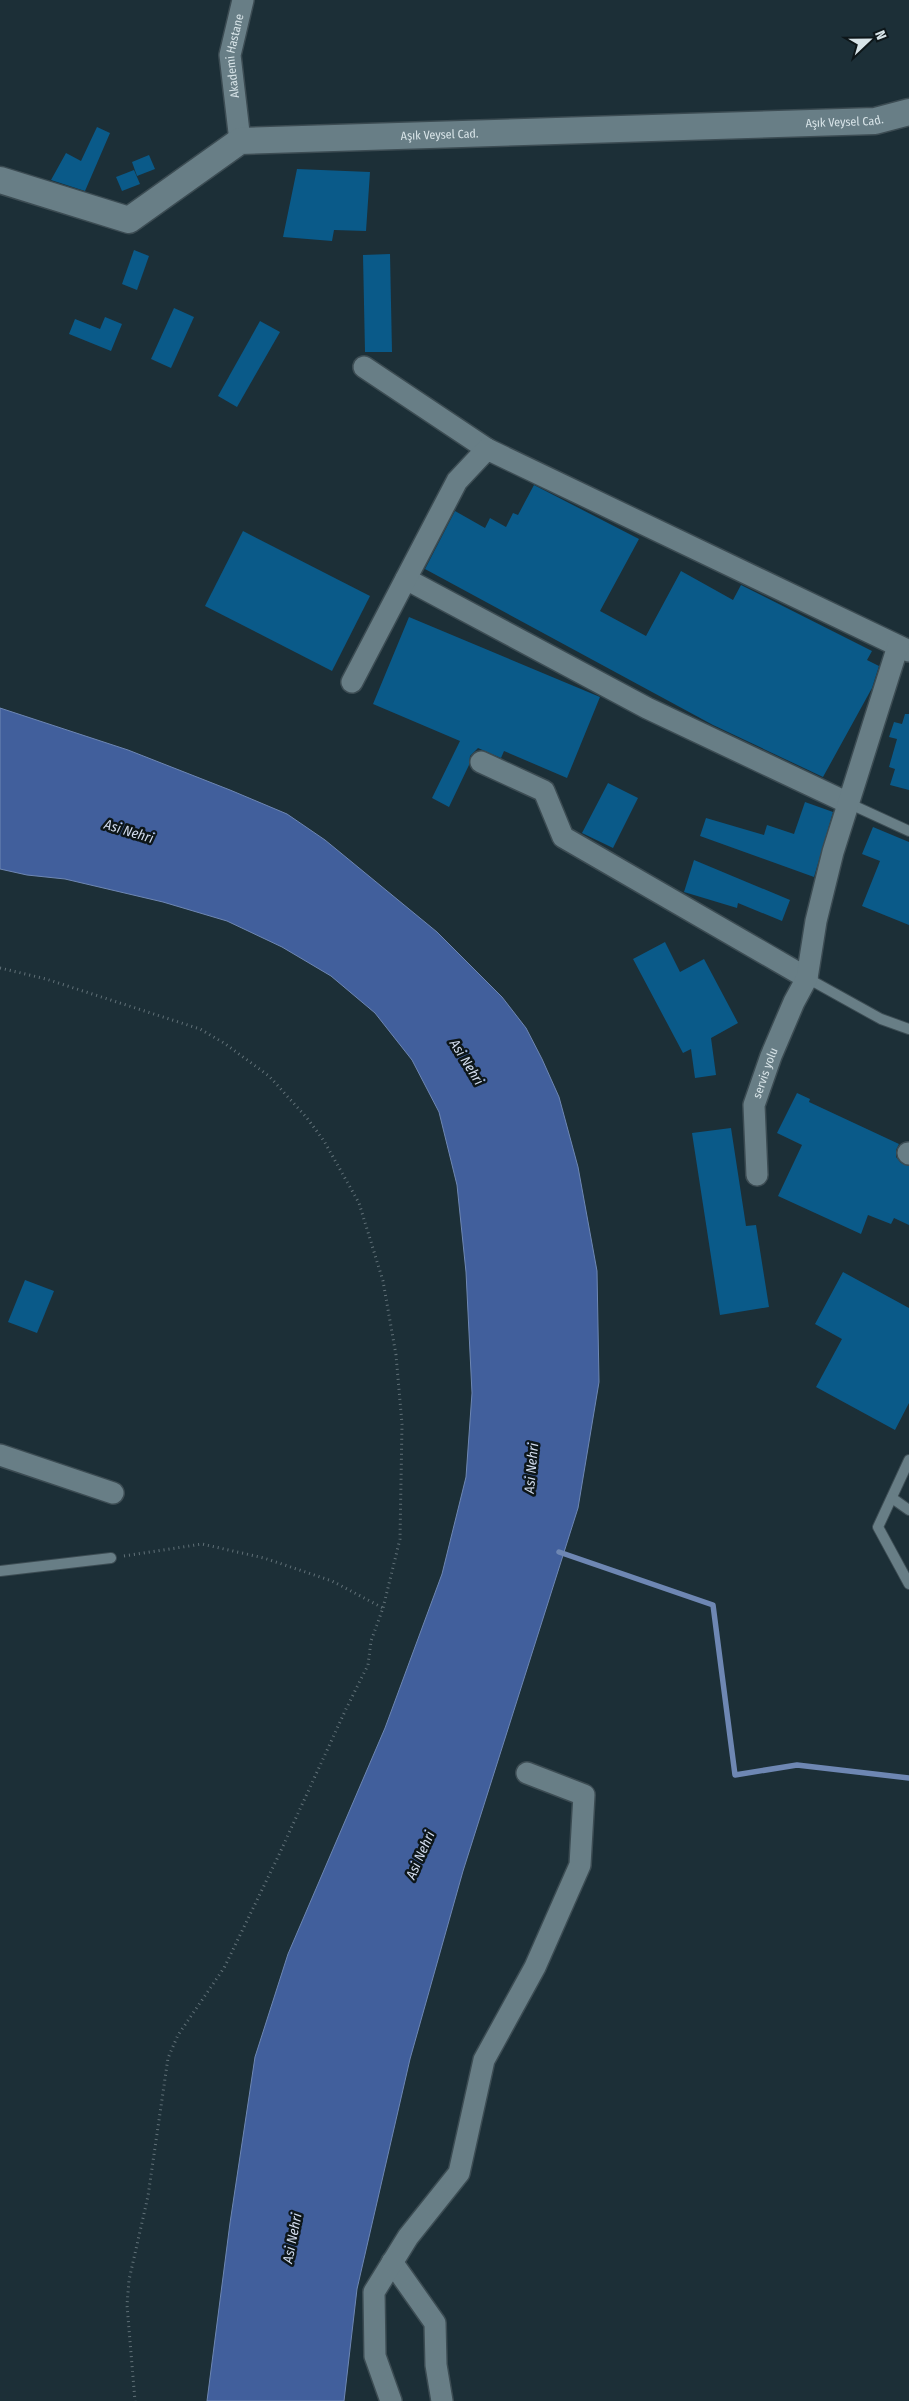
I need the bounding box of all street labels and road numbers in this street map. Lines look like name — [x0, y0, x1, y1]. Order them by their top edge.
street label: Akademi Hastane — [223, 12, 247, 99]
street label: Aşık Veysel Cad. — [805, 112, 885, 130]
street label: Aşık Veysel Cad. — [400, 126, 479, 143]
street label: servis yolu — [750, 1046, 781, 1100]

